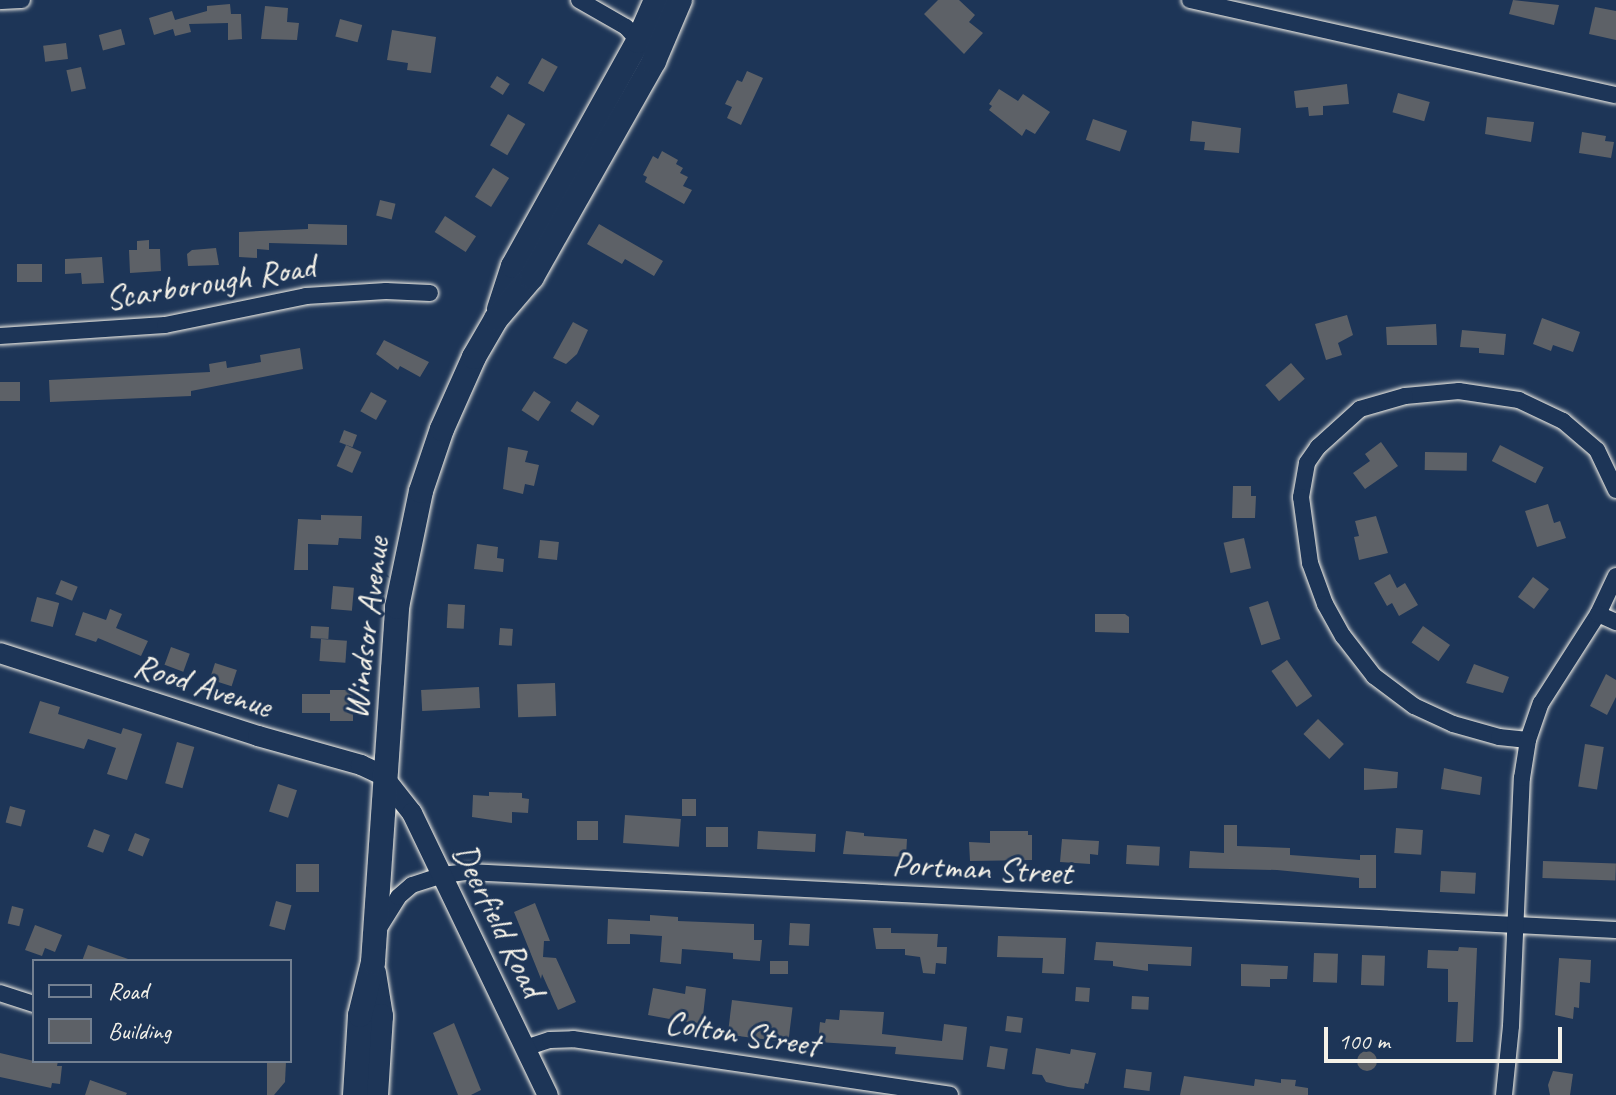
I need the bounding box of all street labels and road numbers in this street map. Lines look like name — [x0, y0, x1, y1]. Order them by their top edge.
street label: Scarborough Road — [102, 245, 318, 319]
street label: Windsor Avenue — [335, 535, 397, 721]
street label: Rood Avenue — [129, 644, 277, 726]
street label: Deerfield Road — [444, 837, 554, 1003]
street label: Portman Street — [891, 843, 1073, 893]
street label: Colton Street — [662, 1001, 822, 1065]

